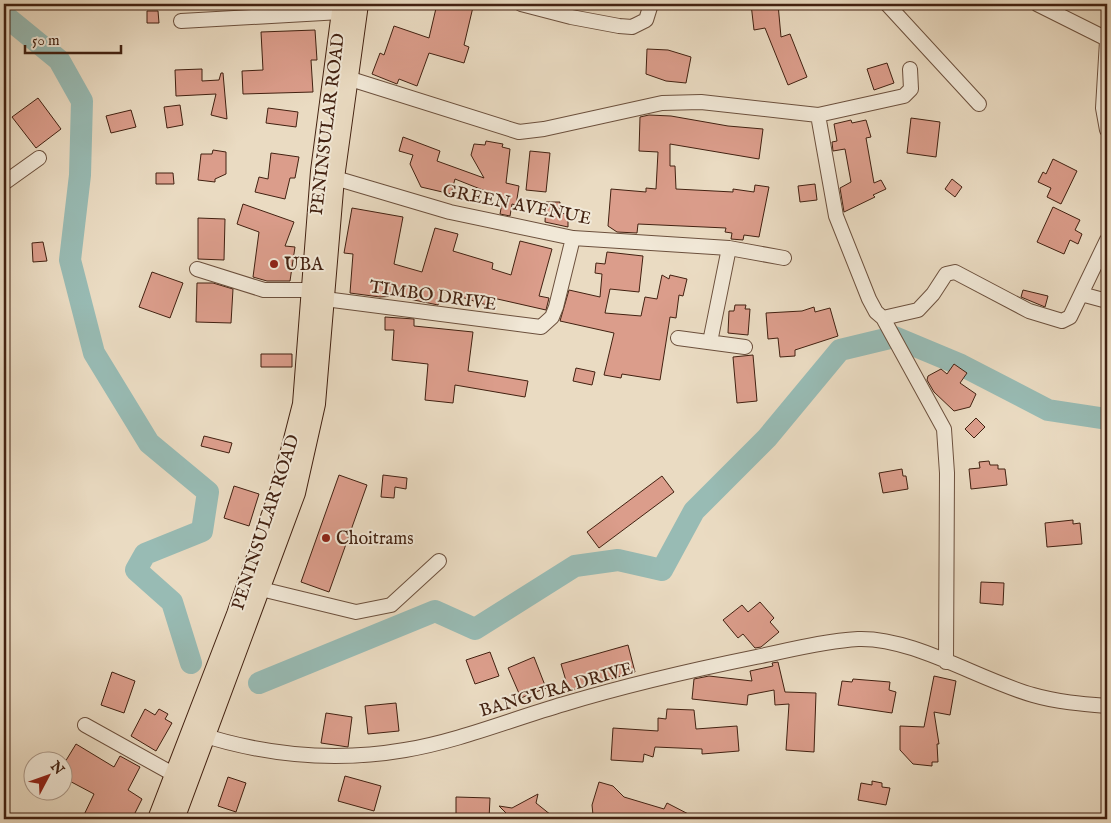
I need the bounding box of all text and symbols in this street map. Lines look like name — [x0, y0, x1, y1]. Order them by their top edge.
scale bar — [25, 22, 121, 54]
text: 50 m — [32, 31, 60, 50]
street label: PENINSULAR ROAD — [306, 32, 351, 216]
street label: GREEN AVENUE — [440, 180, 593, 231]
place label: UBA — [284, 254, 324, 277]
marker: UBA — [268, 258, 280, 270]
street label: TIMBO DRIVE — [368, 276, 498, 317]
street label: PENINSULAR ROAD — [227, 432, 306, 613]
place label: Choitrams — [336, 528, 414, 551]
marker: Choitrams — [320, 532, 332, 544]
street label: BANGURA DRIVE — [477, 658, 636, 723]
north arrow — [22, 750, 72, 800]
text: N — [46, 757, 68, 779]

